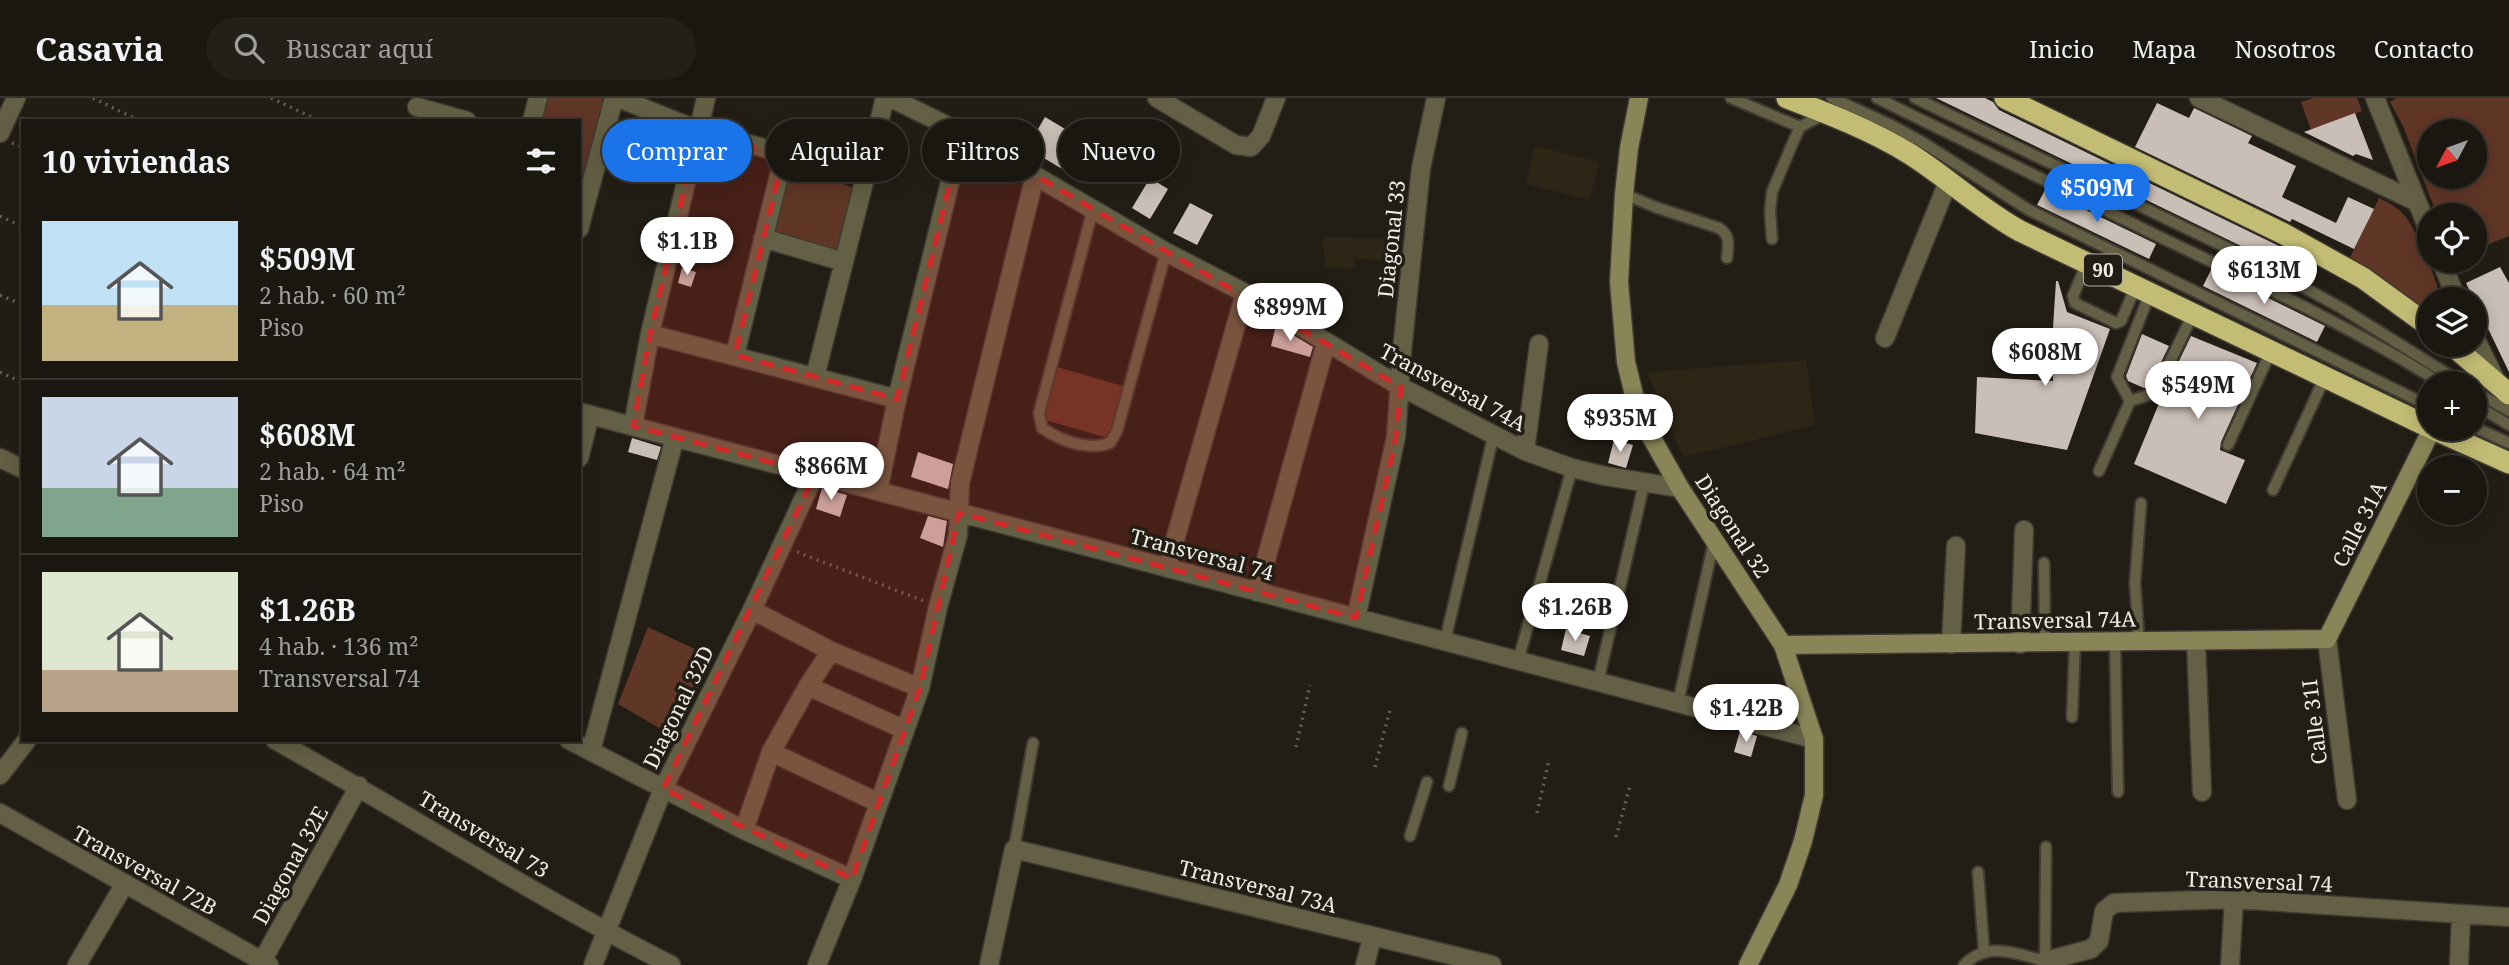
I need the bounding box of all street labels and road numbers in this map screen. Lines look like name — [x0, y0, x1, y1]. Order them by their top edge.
street label: Diagonal 33 — [1371, 179, 1411, 299]
road number: 90 — [2084, 254, 2122, 286]
street label: Transversal 74A — [1375, 337, 1531, 437]
street label: Diagonal 32 — [1689, 469, 1777, 583]
street label: Calle 31A — [2325, 476, 2393, 572]
street label: Transversal 74 — [1127, 521, 1277, 587]
street label: Transversal 74A — [1974, 605, 2136, 635]
street label: Diagonal 32D — [636, 641, 720, 773]
street label: Calle 31I — [2295, 678, 2333, 766]
street label: Transversal 73 — [414, 784, 554, 884]
street label: Diagonal 32E — [246, 801, 334, 929]
street label: Transversal 72B — [68, 819, 222, 921]
street label: Transversal 73A — [1176, 853, 1340, 919]
street label: Transversal 74 — [2185, 864, 2333, 898]

